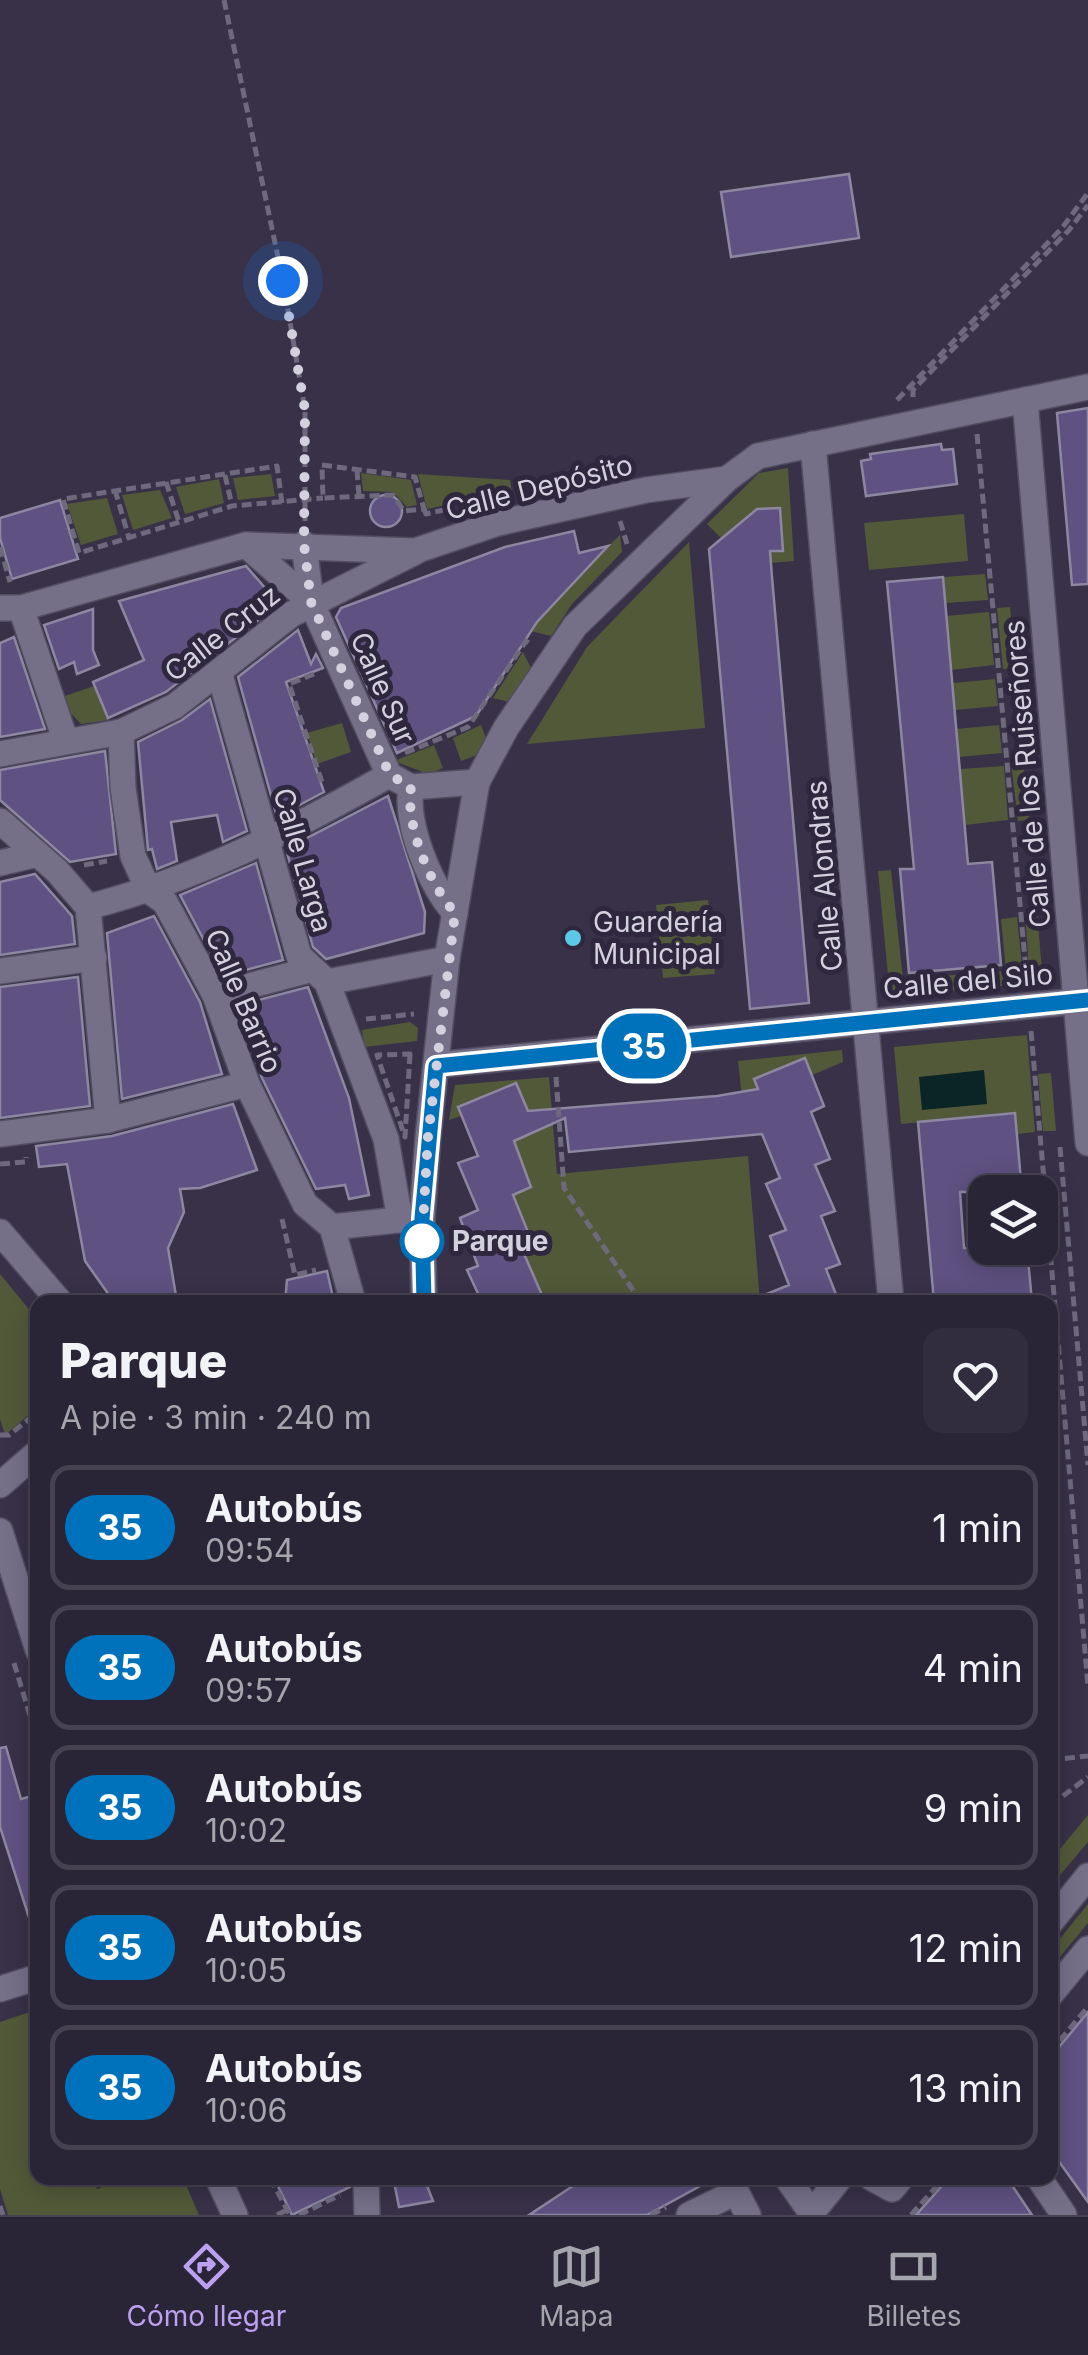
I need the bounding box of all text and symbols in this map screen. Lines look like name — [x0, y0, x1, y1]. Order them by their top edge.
your location — [258, 256, 308, 306]
street label: Calle Depósito — [442, 447, 636, 527]
street label: Calle Cruz — [158, 577, 286, 689]
street label: Calle de los Ruiseñores — [997, 619, 1057, 929]
street label: Calle Sur — [343, 627, 423, 749]
street label: Calle Alondras — [799, 779, 849, 973]
street label: Calle Larga — [266, 784, 340, 936]
place label: Guardería Municipal — [593, 905, 723, 971]
street label: Calle Barrio — [198, 924, 290, 1078]
marker: Guardería Municipal — [562, 927, 584, 949]
street label: Calle del Silo — [882, 957, 1054, 1005]
line badge: 35 — [599, 1014, 689, 1078]
text: 35 — [622, 1025, 666, 1067]
map controls — [968, 1175, 1058, 1265]
button: layers — [968, 1175, 1058, 1265]
marker: Parque — [401, 1220, 443, 1262]
place label: Parque — [452, 1224, 549, 1258]
button: heart — [923, 1328, 1028, 1433]
text: Parque — [60, 1331, 227, 1390]
text: A pie · 3 min · 240 m — [60, 1398, 372, 1437]
text: Autobús — [205, 1485, 363, 1531]
text: 1 min — [932, 1505, 1023, 1551]
text: 35 — [98, 1506, 142, 1548]
text: 09:54 — [205, 1531, 294, 1570]
text: Autobús — [205, 1625, 363, 1671]
text: 4 min — [923, 1645, 1023, 1691]
text: 35 — [98, 1646, 142, 1688]
text: 09:57 — [205, 1671, 292, 1710]
text: Autobús — [205, 1765, 363, 1811]
text: 9 min — [924, 1785, 1023, 1831]
text: 35 — [98, 1786, 142, 1828]
text: 10:02 — [205, 1811, 287, 1850]
text: Autobús — [205, 1905, 363, 1951]
text: 12 min — [909, 1925, 1023, 1971]
text: 35 — [98, 1926, 142, 1968]
text: 10:05 — [205, 1951, 287, 1990]
text: Autobús — [205, 2045, 363, 2091]
text: 13 min — [908, 2065, 1023, 2111]
text: 35 — [98, 2066, 142, 2108]
text: 10:06 — [205, 2091, 287, 2130]
tab: Cómo llegar — [127, 2239, 286, 2333]
tab: Mapa — [539, 2239, 613, 2333]
tab: Billetes — [867, 2239, 961, 2333]

